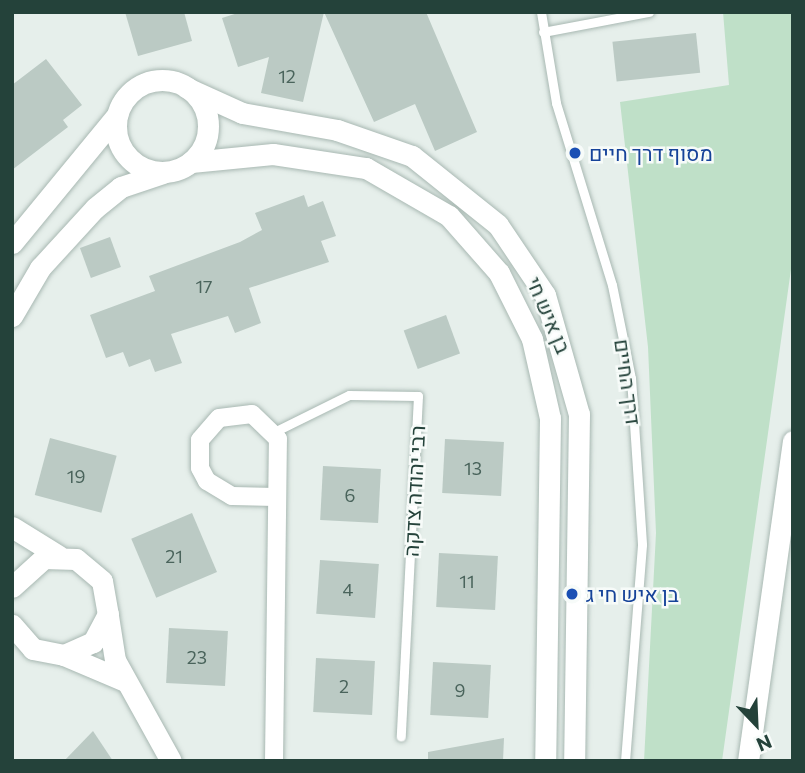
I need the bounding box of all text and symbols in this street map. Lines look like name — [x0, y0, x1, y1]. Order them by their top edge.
house number: 12 — [278, 65, 296, 87]
place label: מסוף דרך חיים — [589, 140, 713, 166]
marker: מסוף דרך חיים — [567, 145, 583, 161]
street label: בן איש חי — [522, 273, 576, 357]
house number: 17 — [195, 275, 213, 297]
street label: דרך החיים — [609, 337, 647, 427]
street label: רבי יהודה צדקה — [398, 425, 430, 557]
house number: 13 — [464, 457, 482, 479]
house number: 19 — [67, 465, 85, 487]
house number: 6 — [345, 484, 355, 506]
house number: 21 — [165, 545, 183, 567]
house number: 11 — [459, 570, 475, 592]
house number: 4 — [343, 578, 353, 600]
place label: בן איש חי ג — [586, 581, 679, 607]
marker: בן איש חי ג — [564, 586, 580, 602]
house number: 23 — [187, 646, 207, 668]
house number: 2 — [339, 675, 349, 697]
house number: 9 — [455, 679, 465, 701]
north arrow — [721, 689, 791, 759]
text: N — [753, 730, 775, 757]

